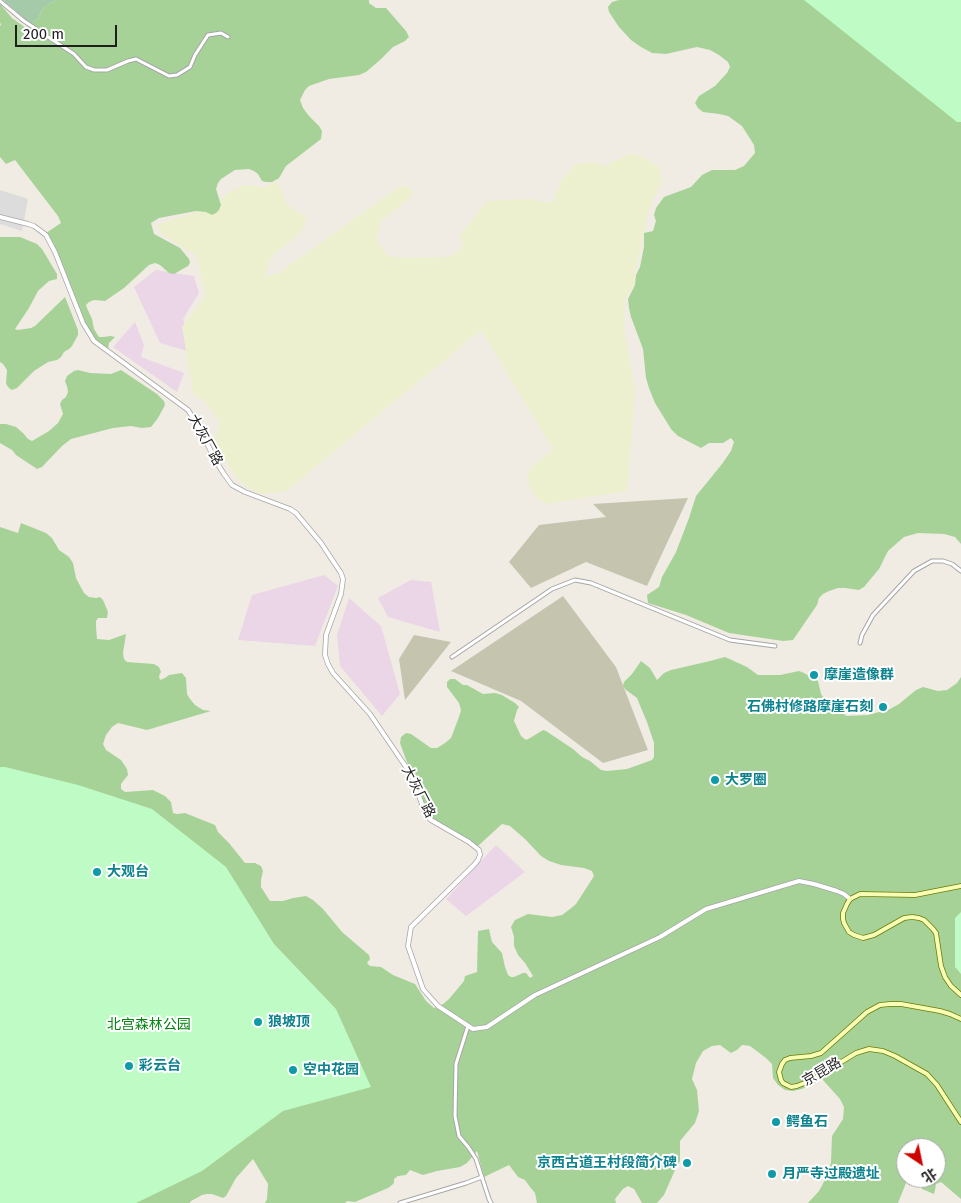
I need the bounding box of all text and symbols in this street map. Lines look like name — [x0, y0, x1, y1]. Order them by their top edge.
scale bar — [18, 15, 120, 47]
text: 200 m — [23, 25, 64, 43]
street label: 大灰厂路 — [184, 411, 226, 469]
place label: 摩崖造像群 — [824, 667, 894, 683]
marker: 摩崖造像群 — [808, 669, 820, 681]
place label: 石佛村修路摩崖石刻 — [747, 699, 873, 715]
marker: 石佛村修路摩崖石刻 — [877, 701, 889, 713]
street label: 大灰厂路 — [398, 763, 438, 821]
place label: 大罗圈 — [725, 772, 767, 788]
marker: 大罗圈 — [709, 774, 721, 786]
place label: 大观台 — [107, 864, 149, 880]
marker: 大观台 — [91, 866, 103, 878]
place label: 狼坡顶 — [268, 1014, 310, 1030]
marker: 狼坡顶 — [252, 1016, 264, 1028]
park label: 北宫森林公园 — [107, 1017, 191, 1033]
street label: 京昆路 — [800, 1054, 844, 1090]
place label: 彩云台 — [139, 1058, 181, 1074]
marker: 彩云台 — [123, 1060, 135, 1072]
place label: 空中花园 — [303, 1062, 359, 1078]
marker: 空中花园 — [287, 1064, 299, 1076]
place label: 鳄鱼石 — [786, 1114, 828, 1130]
marker: 鳄鱼石 — [770, 1116, 782, 1128]
north arrow — [896, 1138, 946, 1188]
place label: 京西古道王村段简介碑 — [537, 1155, 677, 1171]
marker: 京西古道王村段简介碑 — [681, 1157, 693, 1169]
text: 北 — [919, 1164, 940, 1186]
place label: 月严寺过殿遗址 — [782, 1166, 880, 1182]
marker: 月严寺过殿遗址 — [766, 1168, 778, 1180]

